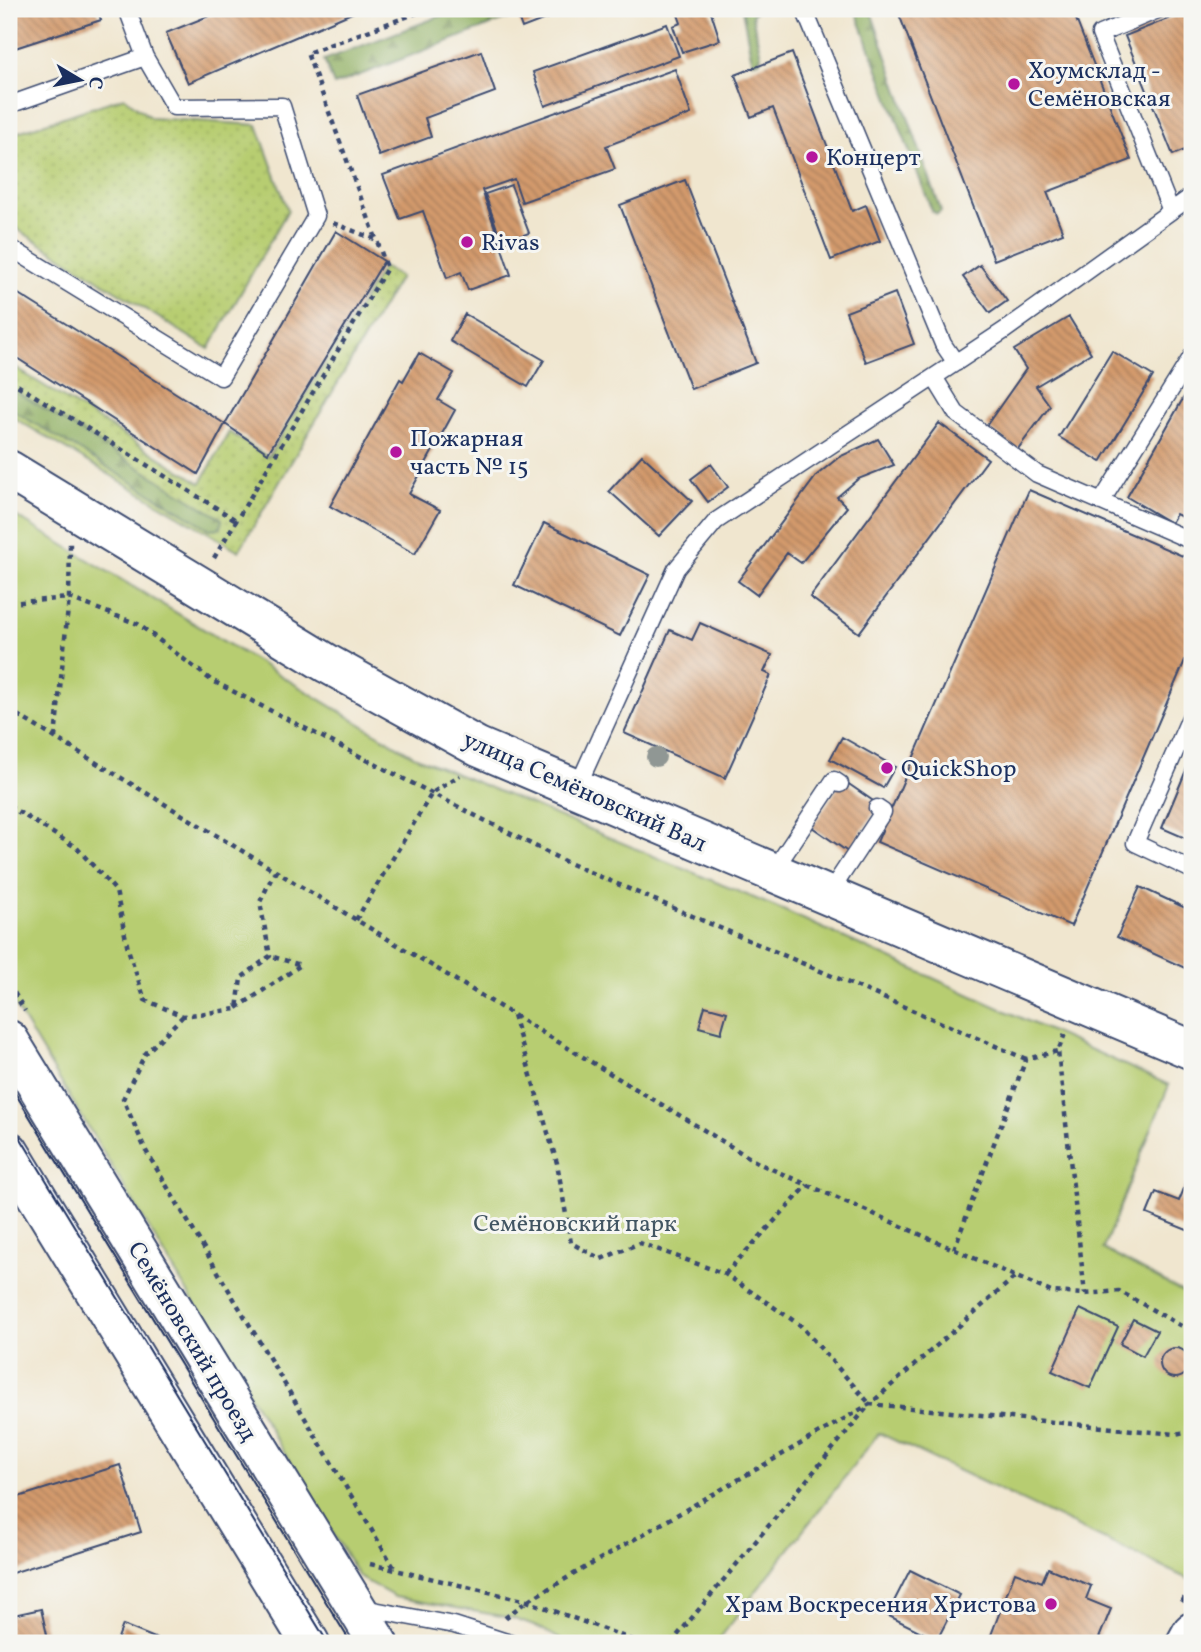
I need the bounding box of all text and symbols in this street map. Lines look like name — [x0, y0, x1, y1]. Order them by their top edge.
north arrow — [46, 46, 116, 116]
place label: Хоумсклад - Семёновская — [1028, 55, 1170, 117]
text: С — [81, 74, 109, 91]
marker: Хоумсклад - Семёновская — [1006, 76, 1022, 92]
place label: Концерт — [826, 142, 921, 176]
marker: Концерт — [804, 149, 820, 165]
place label: Rivas — [481, 227, 540, 261]
marker: Rivas — [459, 234, 475, 250]
place label: Пожарная часть № 15 — [410, 423, 529, 485]
marker: Пожарная часть № 15 — [388, 444, 404, 460]
street label: улица Семёновский Вал — [457, 724, 712, 862]
place label: QuickShop — [901, 753, 1017, 787]
marker: QuickShop — [879, 760, 895, 776]
park label: Семёновский парк — [473, 1208, 677, 1242]
street label: Семёновский проезд — [118, 1236, 265, 1449]
place label: Храм Воскресения Христова — [725, 1589, 1037, 1623]
marker: Храм Воскресения Христова — [1043, 1596, 1059, 1612]

